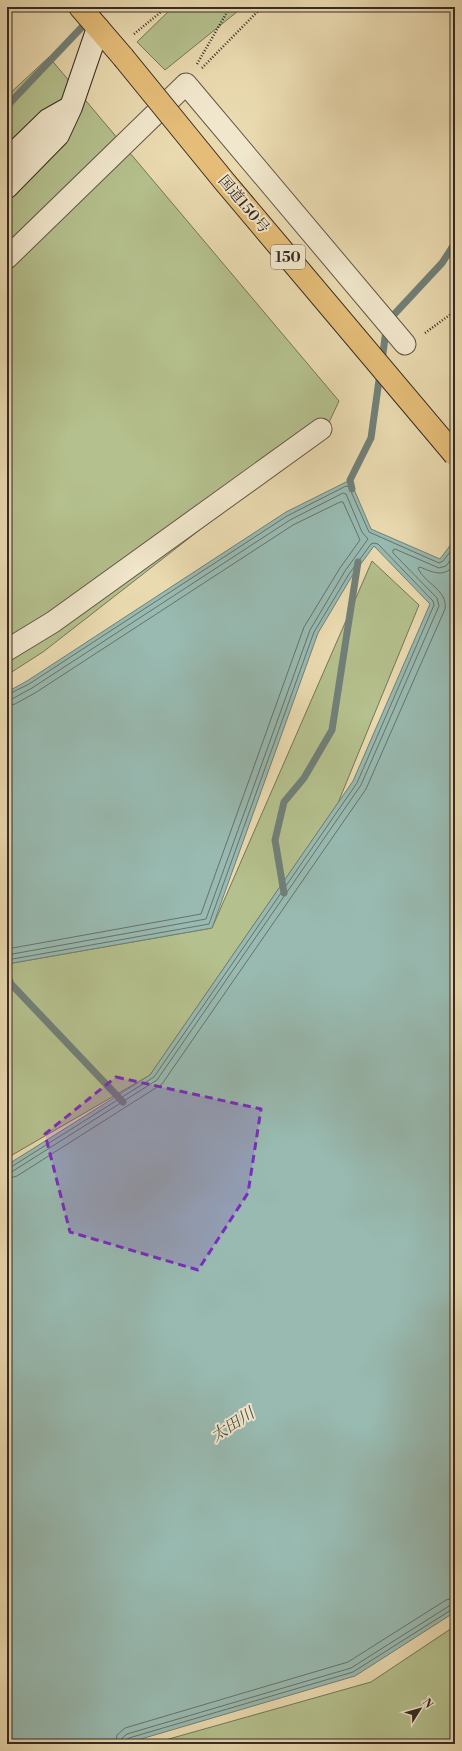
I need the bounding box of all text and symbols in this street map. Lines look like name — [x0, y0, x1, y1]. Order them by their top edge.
street label: 国道150号 — [214, 172, 273, 237]
road number: 150 — [271, 245, 305, 269]
water label: 太田川 — [207, 1402, 260, 1446]
north arrow — [400, 1689, 440, 1729]
text: N — [419, 1696, 436, 1712]

